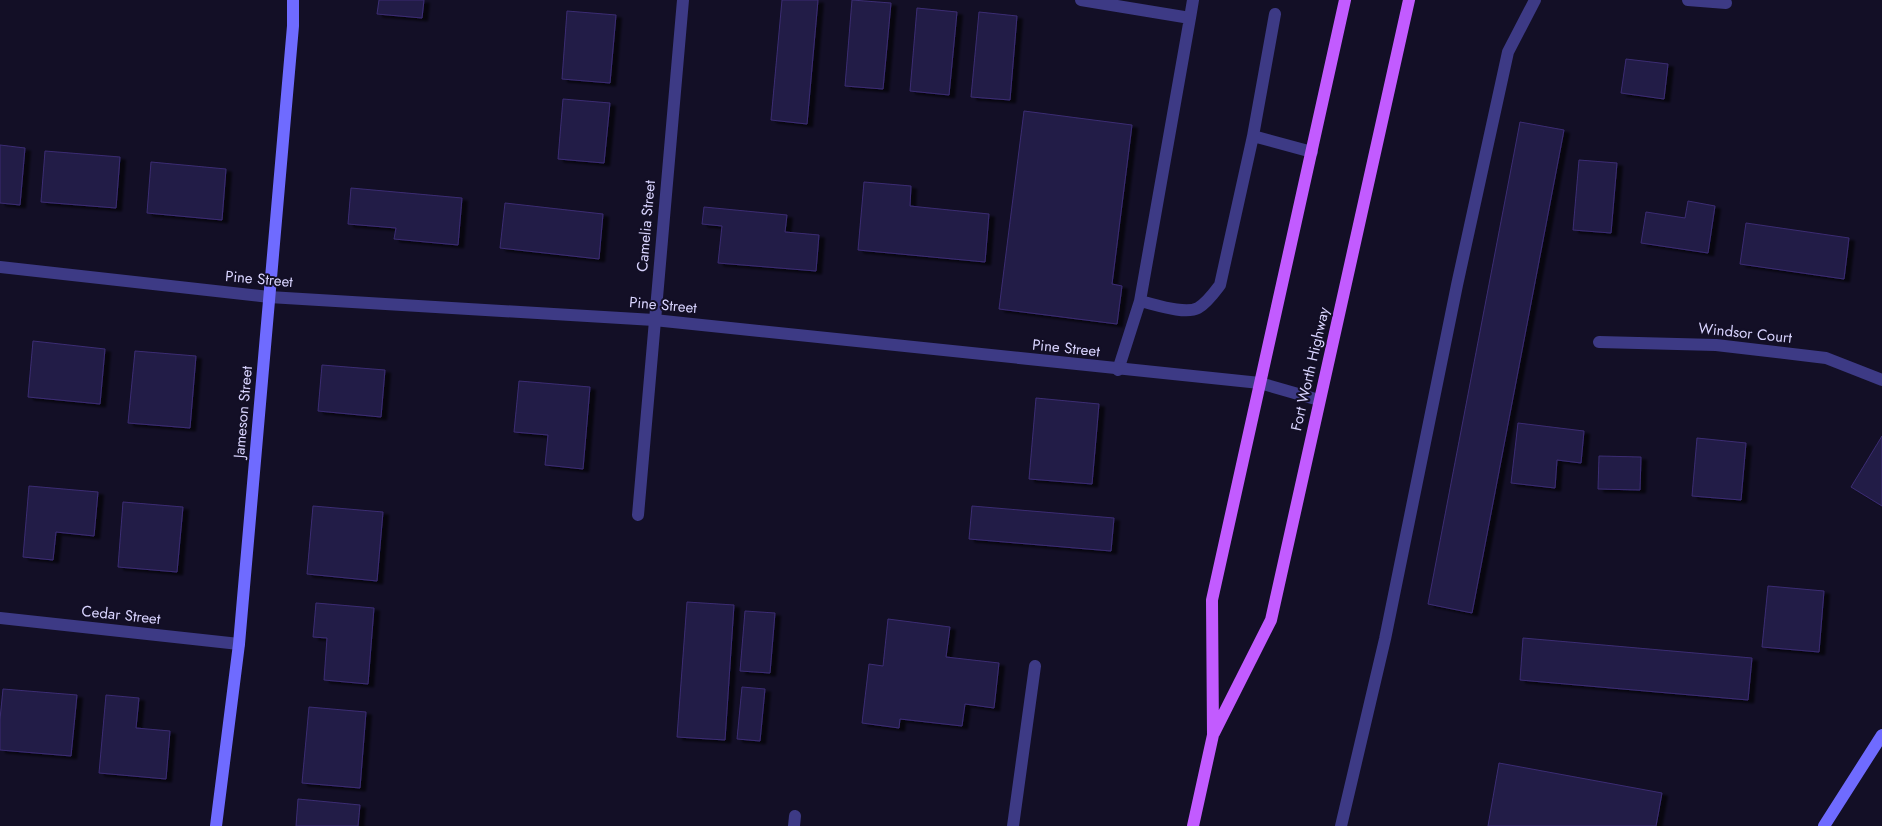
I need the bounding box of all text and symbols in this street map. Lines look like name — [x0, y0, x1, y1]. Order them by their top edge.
street label: Camelia Street — [631, 179, 661, 273]
street label: Pine Street — [224, 265, 294, 293]
street label: Pine Street — [628, 291, 698, 319]
street label: Fort Worth Highway — [1285, 305, 1335, 433]
street label: Windsor Court — [1697, 317, 1793, 349]
street label: Pine Street — [1031, 334, 1101, 363]
street label: Jameson Street — [228, 365, 258, 461]
street label: Cedar Street — [80, 600, 162, 630]

